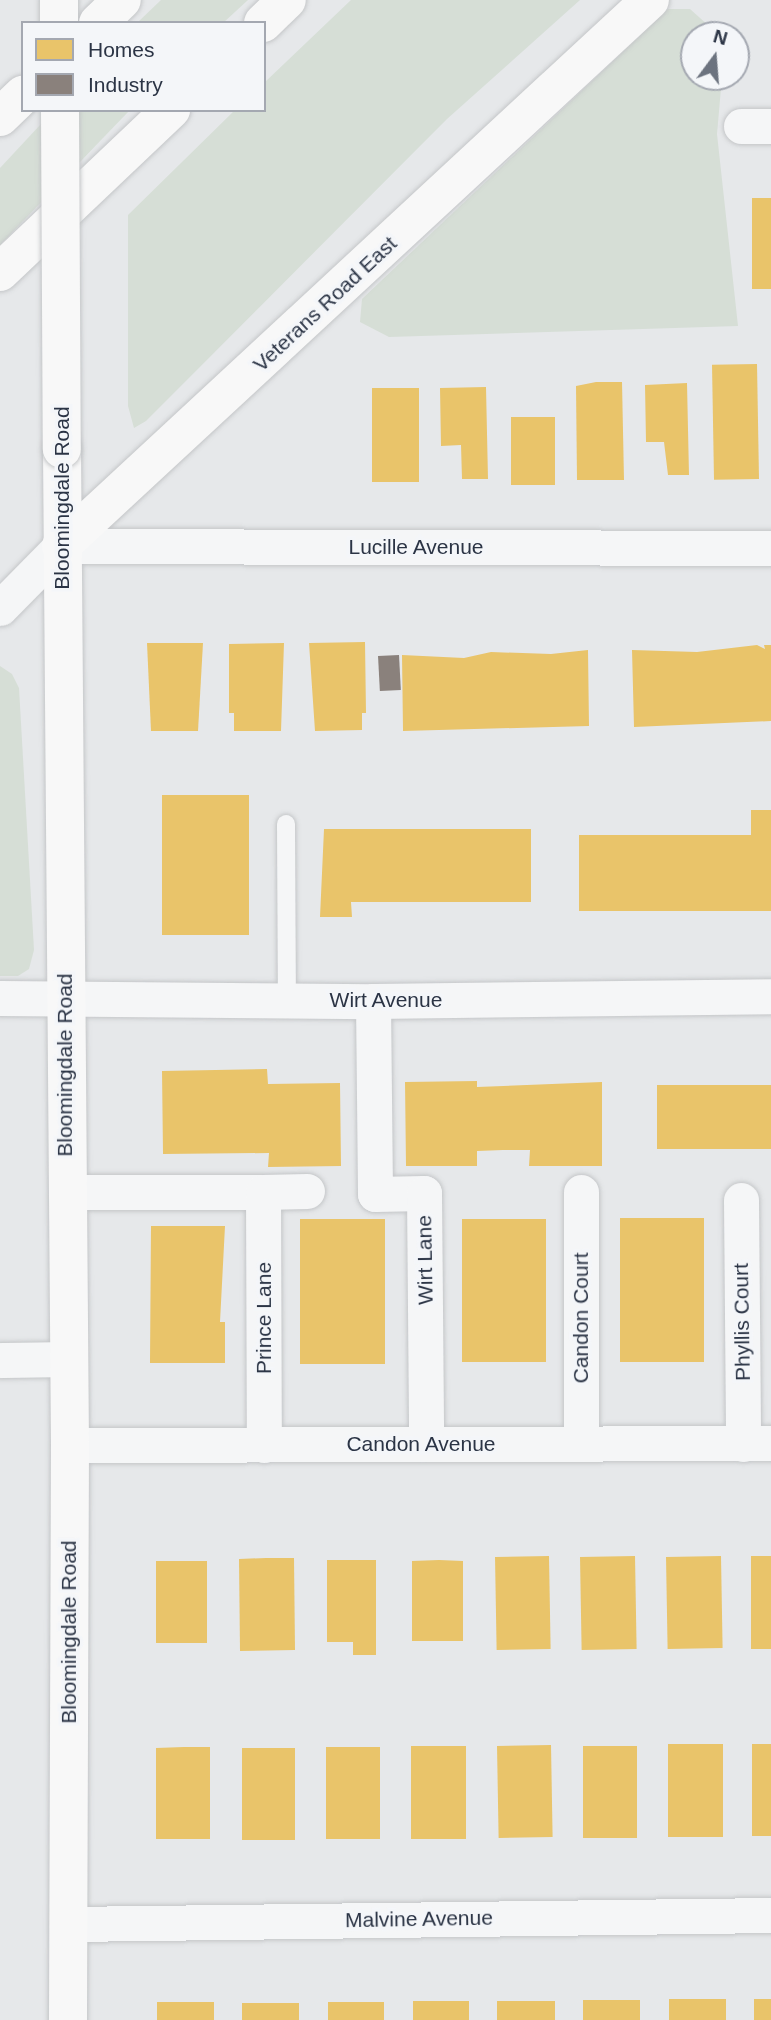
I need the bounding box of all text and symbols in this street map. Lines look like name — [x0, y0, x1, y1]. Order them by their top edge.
legend — [21, 21, 266, 112]
north arrow — [680, 21, 750, 91]
text: N — [711, 25, 730, 49]
text: Homes — [88, 38, 155, 61]
text: Industry — [88, 73, 163, 96]
street label: Veterans Road East — [248, 231, 402, 377]
street label: Bloomingdale Road — [49, 406, 75, 590]
street label: Lucille Avenue — [348, 534, 484, 560]
street label: Bloomingdale Road — [52, 973, 78, 1157]
street label: Wirt Avenue — [329, 987, 443, 1013]
street label: Wirt Lane — [412, 1215, 438, 1305]
street label: Candon Court — [568, 1253, 594, 1383]
street label: Prince Lane — [251, 1262, 277, 1374]
street label: Phyllis Court — [728, 1263, 756, 1381]
street label: Candon Avenue — [346, 1431, 496, 1457]
street label: Bloomingdale Road — [56, 1540, 82, 1724]
street label: Malvine Avenue — [344, 1905, 494, 1933]

